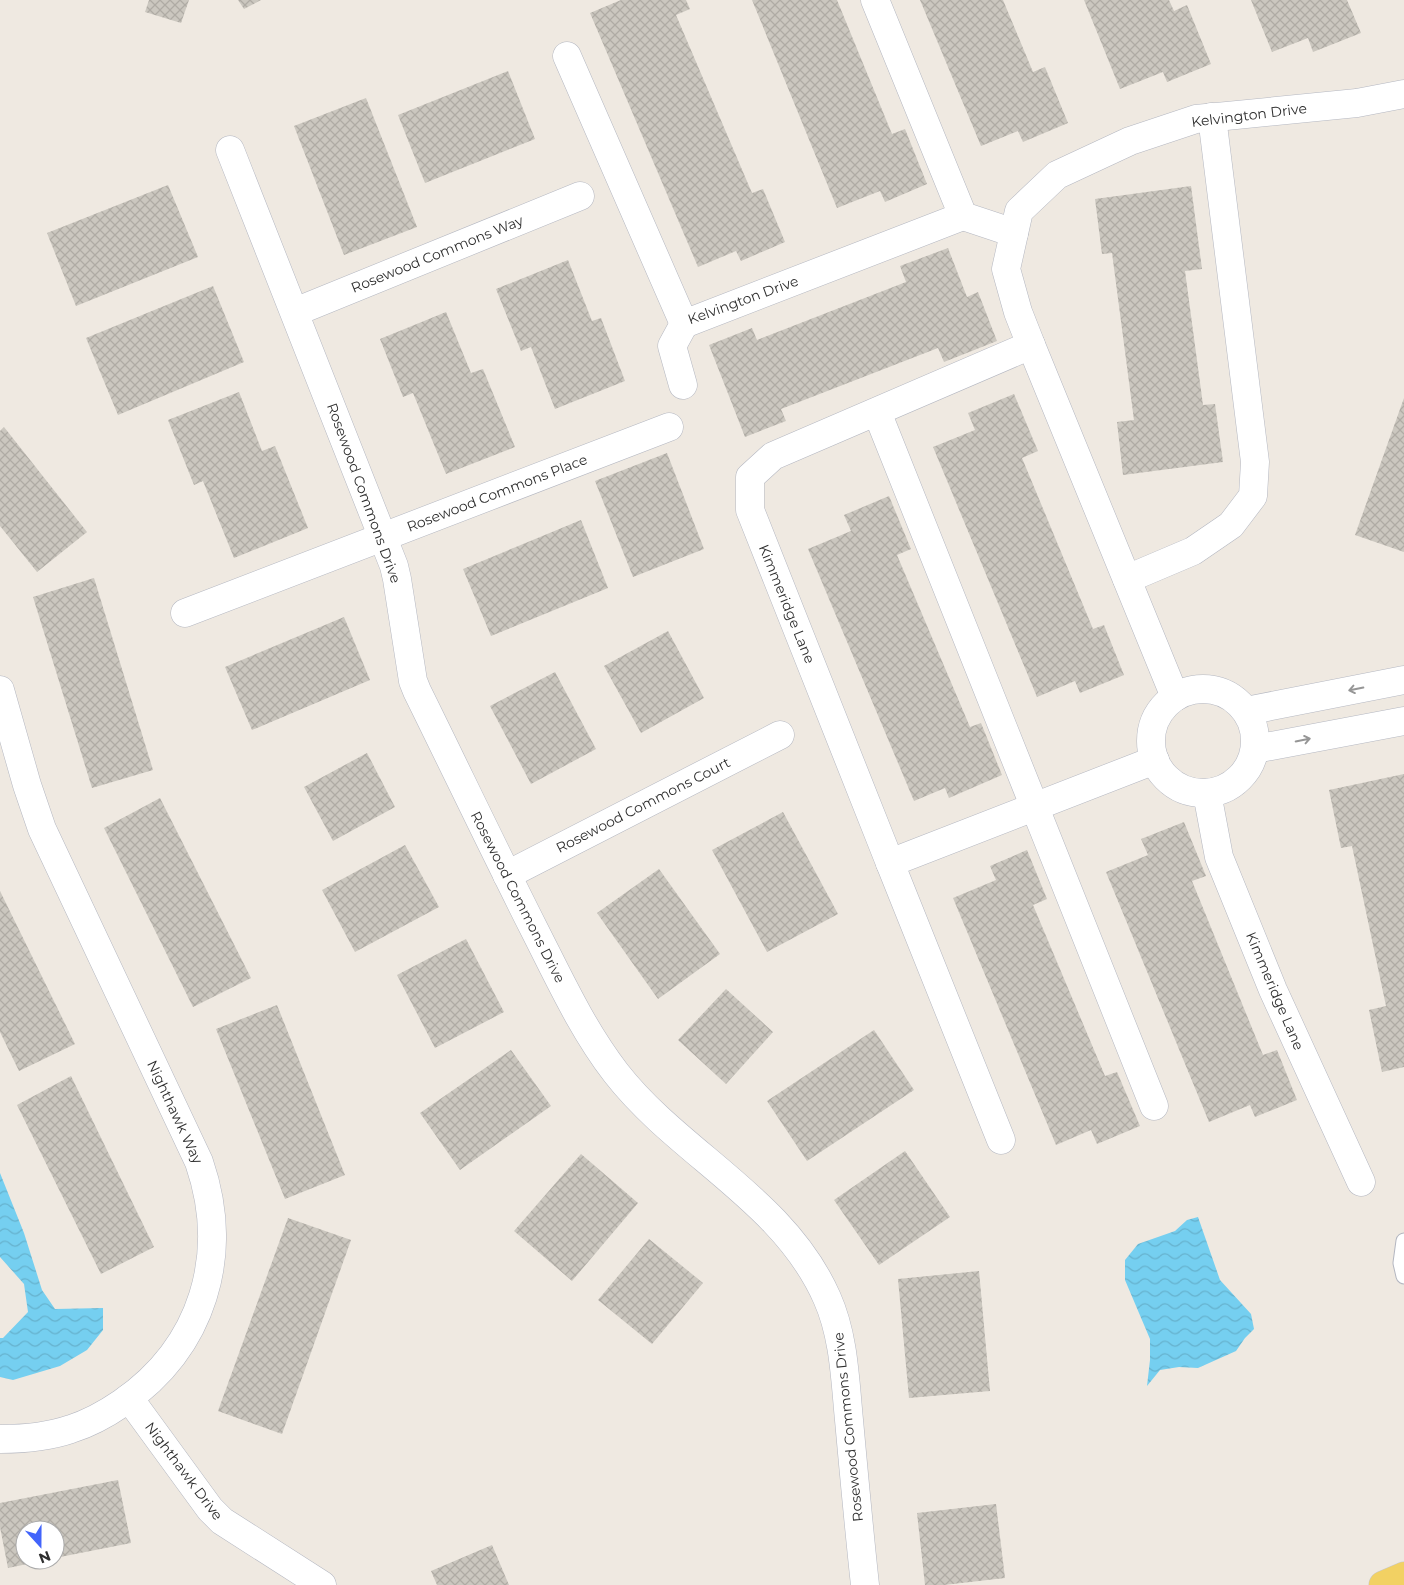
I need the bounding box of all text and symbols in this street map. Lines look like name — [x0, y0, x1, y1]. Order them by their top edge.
street label: Kelvington Drive — [1190, 99, 1308, 131]
street label: Rosewood Commons Way — [348, 211, 526, 297]
street label: Kelvington Drive — [685, 272, 801, 328]
street label: Rosewood Commons Drive — [323, 400, 405, 586]
street label: Rosewood Commons Place — [404, 450, 590, 536]
street label: Kimmeridge Lane — [755, 542, 819, 666]
one-way arrow — [1349, 685, 1365, 695]
one-way arrow — [1294, 735, 1310, 745]
street label: Rosewood Commons Court — [553, 753, 733, 857]
street label: Rosewood Commons Drive — [467, 808, 569, 986]
street label: Kimmeridge Lane — [1242, 929, 1308, 1053]
street label: Nighthawk Way — [143, 1057, 207, 1167]
street label: Rosewood Commons Drive — [829, 1331, 867, 1523]
street label: Nighthawk Drive — [141, 1418, 227, 1524]
north arrow — [15, 1520, 65, 1570]
text: N — [36, 1547, 53, 1568]

